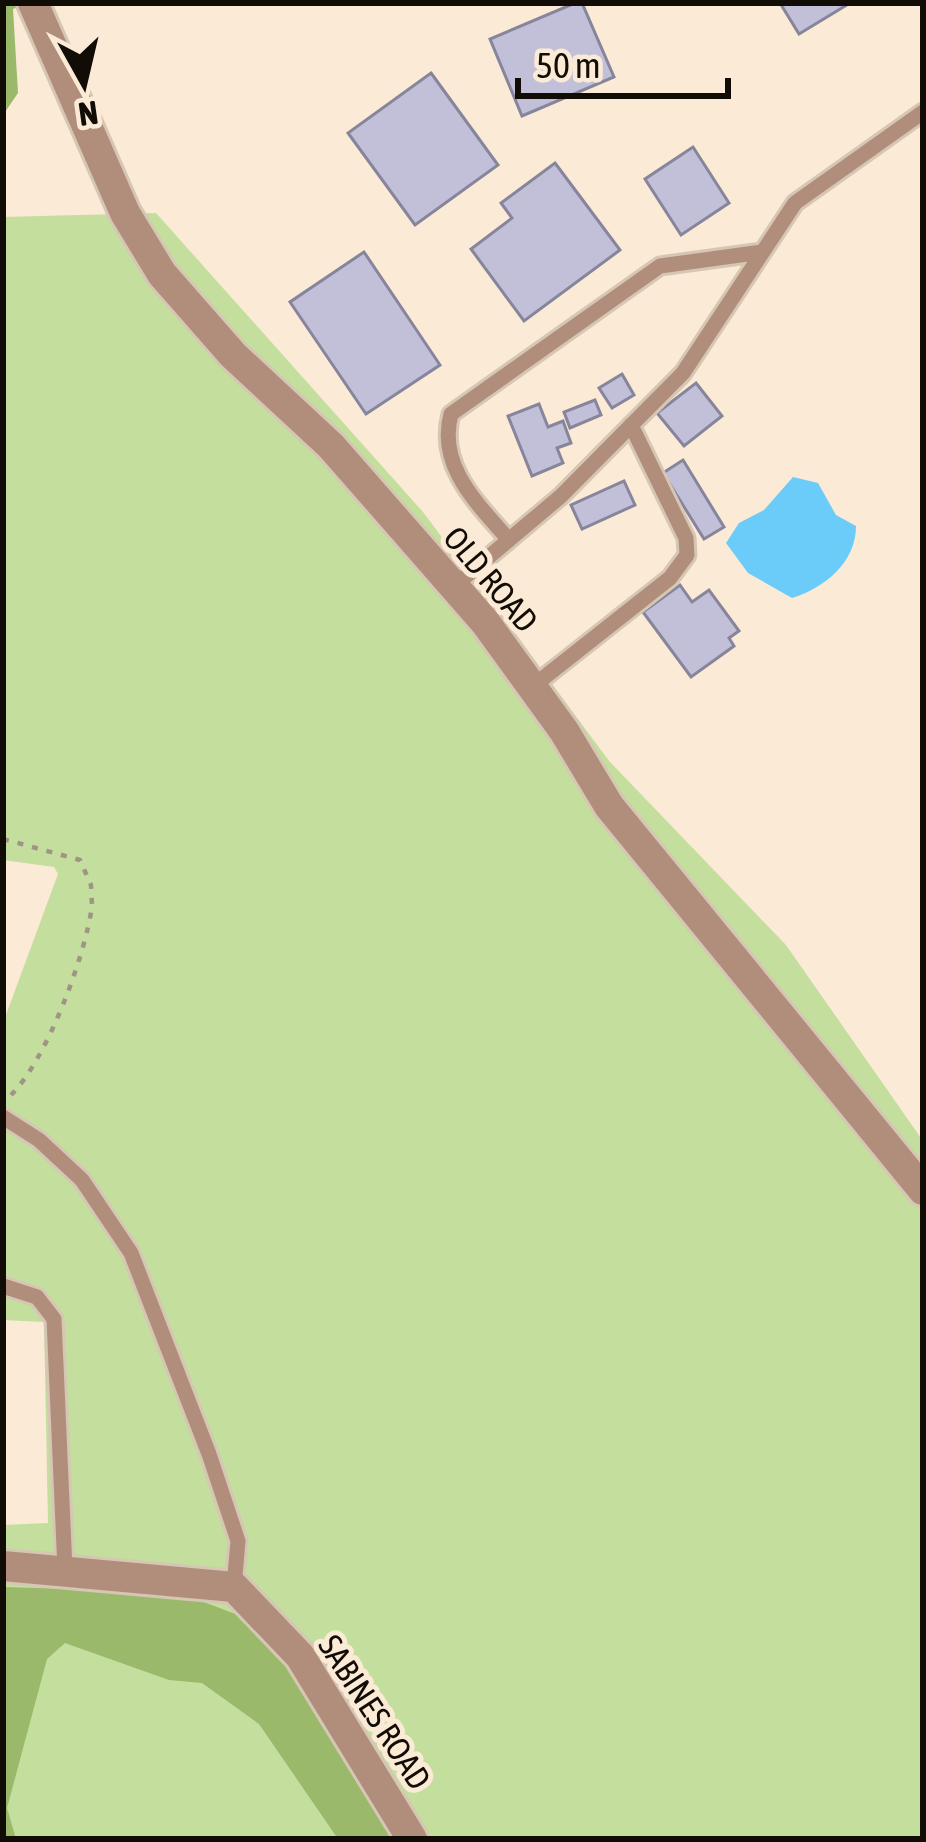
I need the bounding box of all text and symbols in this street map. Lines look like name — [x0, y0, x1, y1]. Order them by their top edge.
north arrow — [24, 24, 144, 144]
scale bar — [518, 24, 728, 98]
text: 50 m — [536, 44, 601, 86]
text: N — [76, 94, 100, 134]
street label: OLD ROAD — [436, 519, 546, 639]
street label: SABINES ROAD — [311, 1628, 439, 1796]

